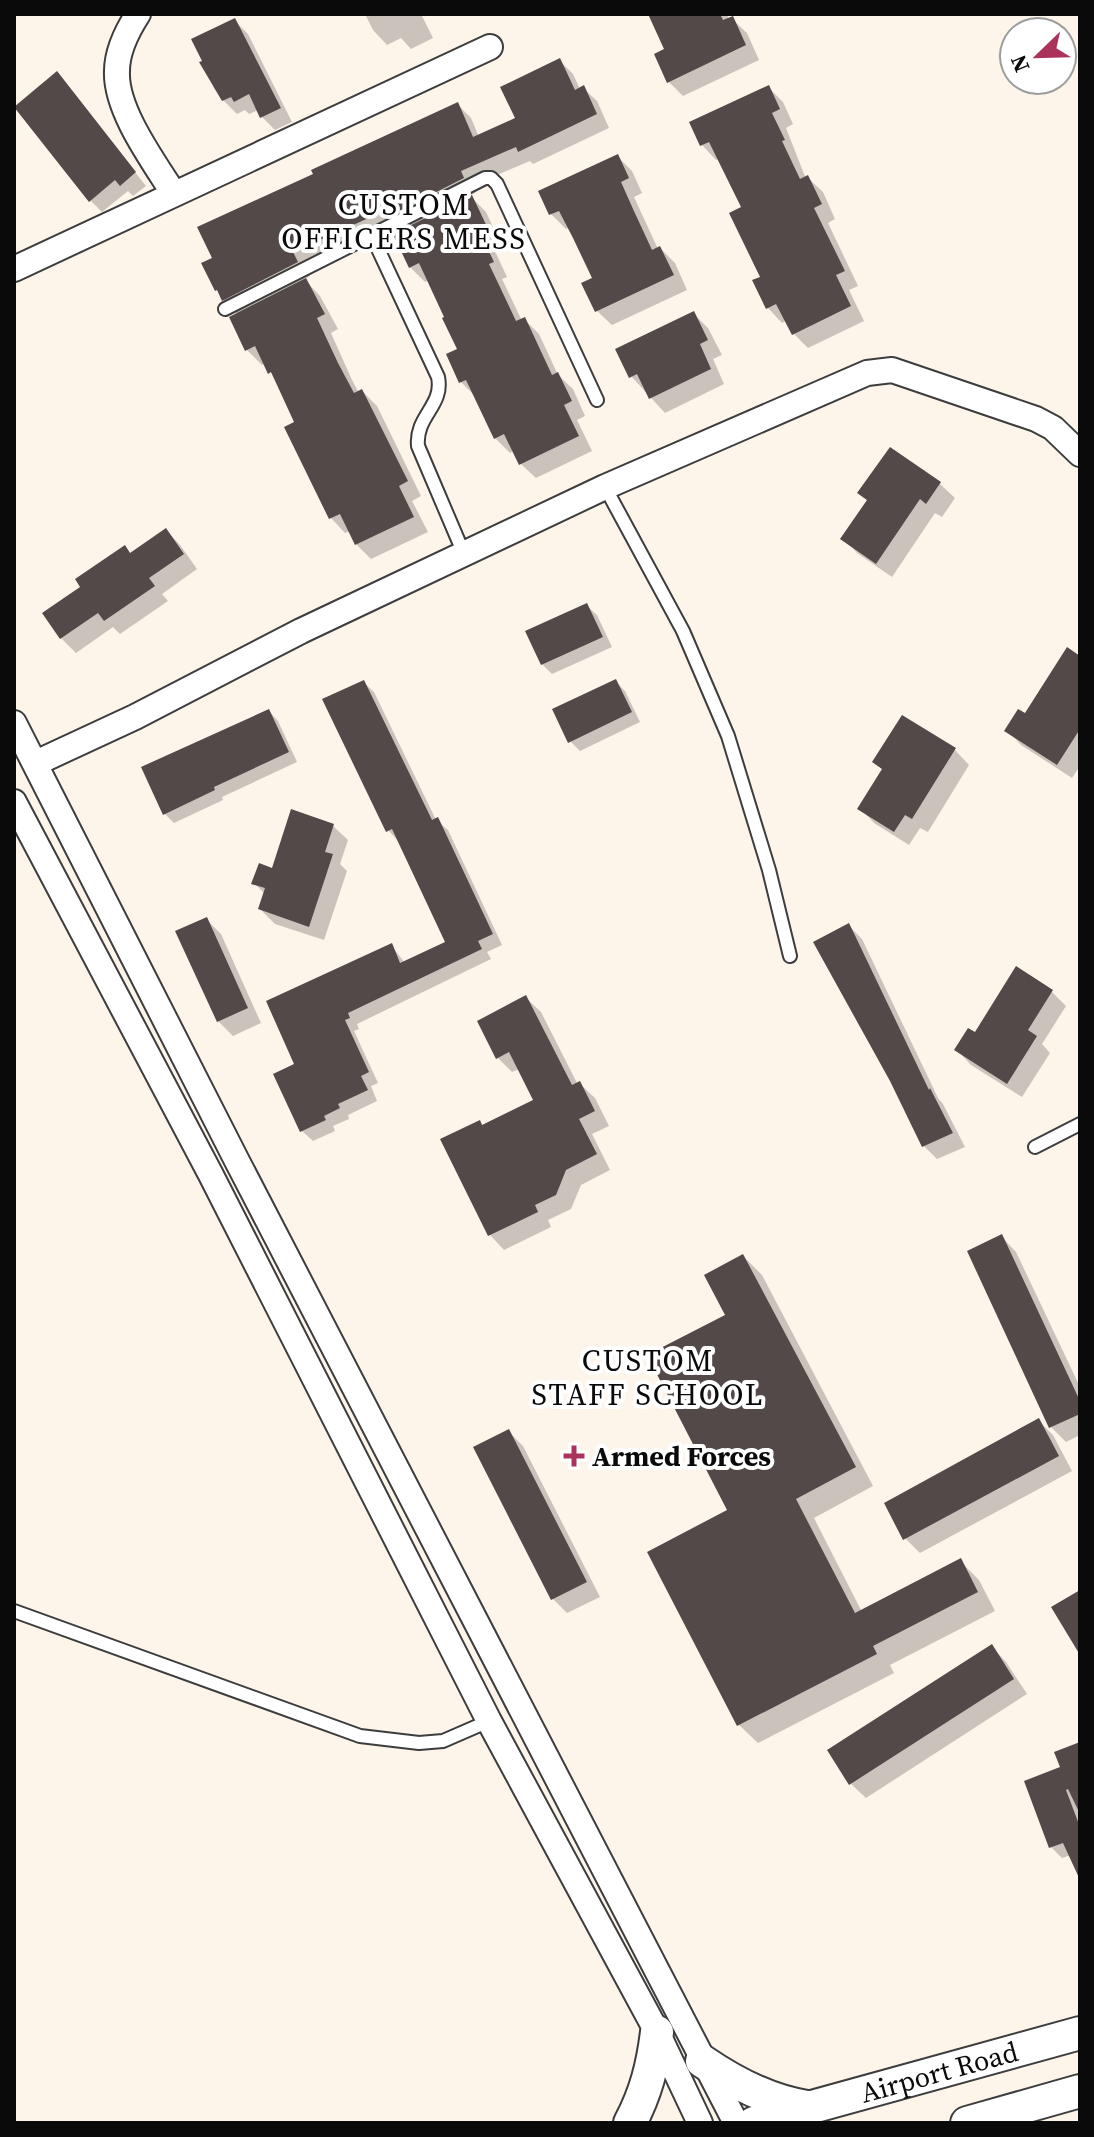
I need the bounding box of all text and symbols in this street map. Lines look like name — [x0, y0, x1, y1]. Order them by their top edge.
north arrow — [998, 16, 1078, 96]
text: N — [1003, 51, 1037, 77]
district label: CUSTOM OFFICERS MESS — [281, 184, 527, 259]
district label: CUSTOM STAFF SCHOOL — [531, 1340, 765, 1415]
place label: Armed Forces — [592, 1437, 771, 1475]
marker: Armed Forces — [563, 1445, 585, 1467]
street label: Airport Road — [856, 2032, 1022, 2112]

